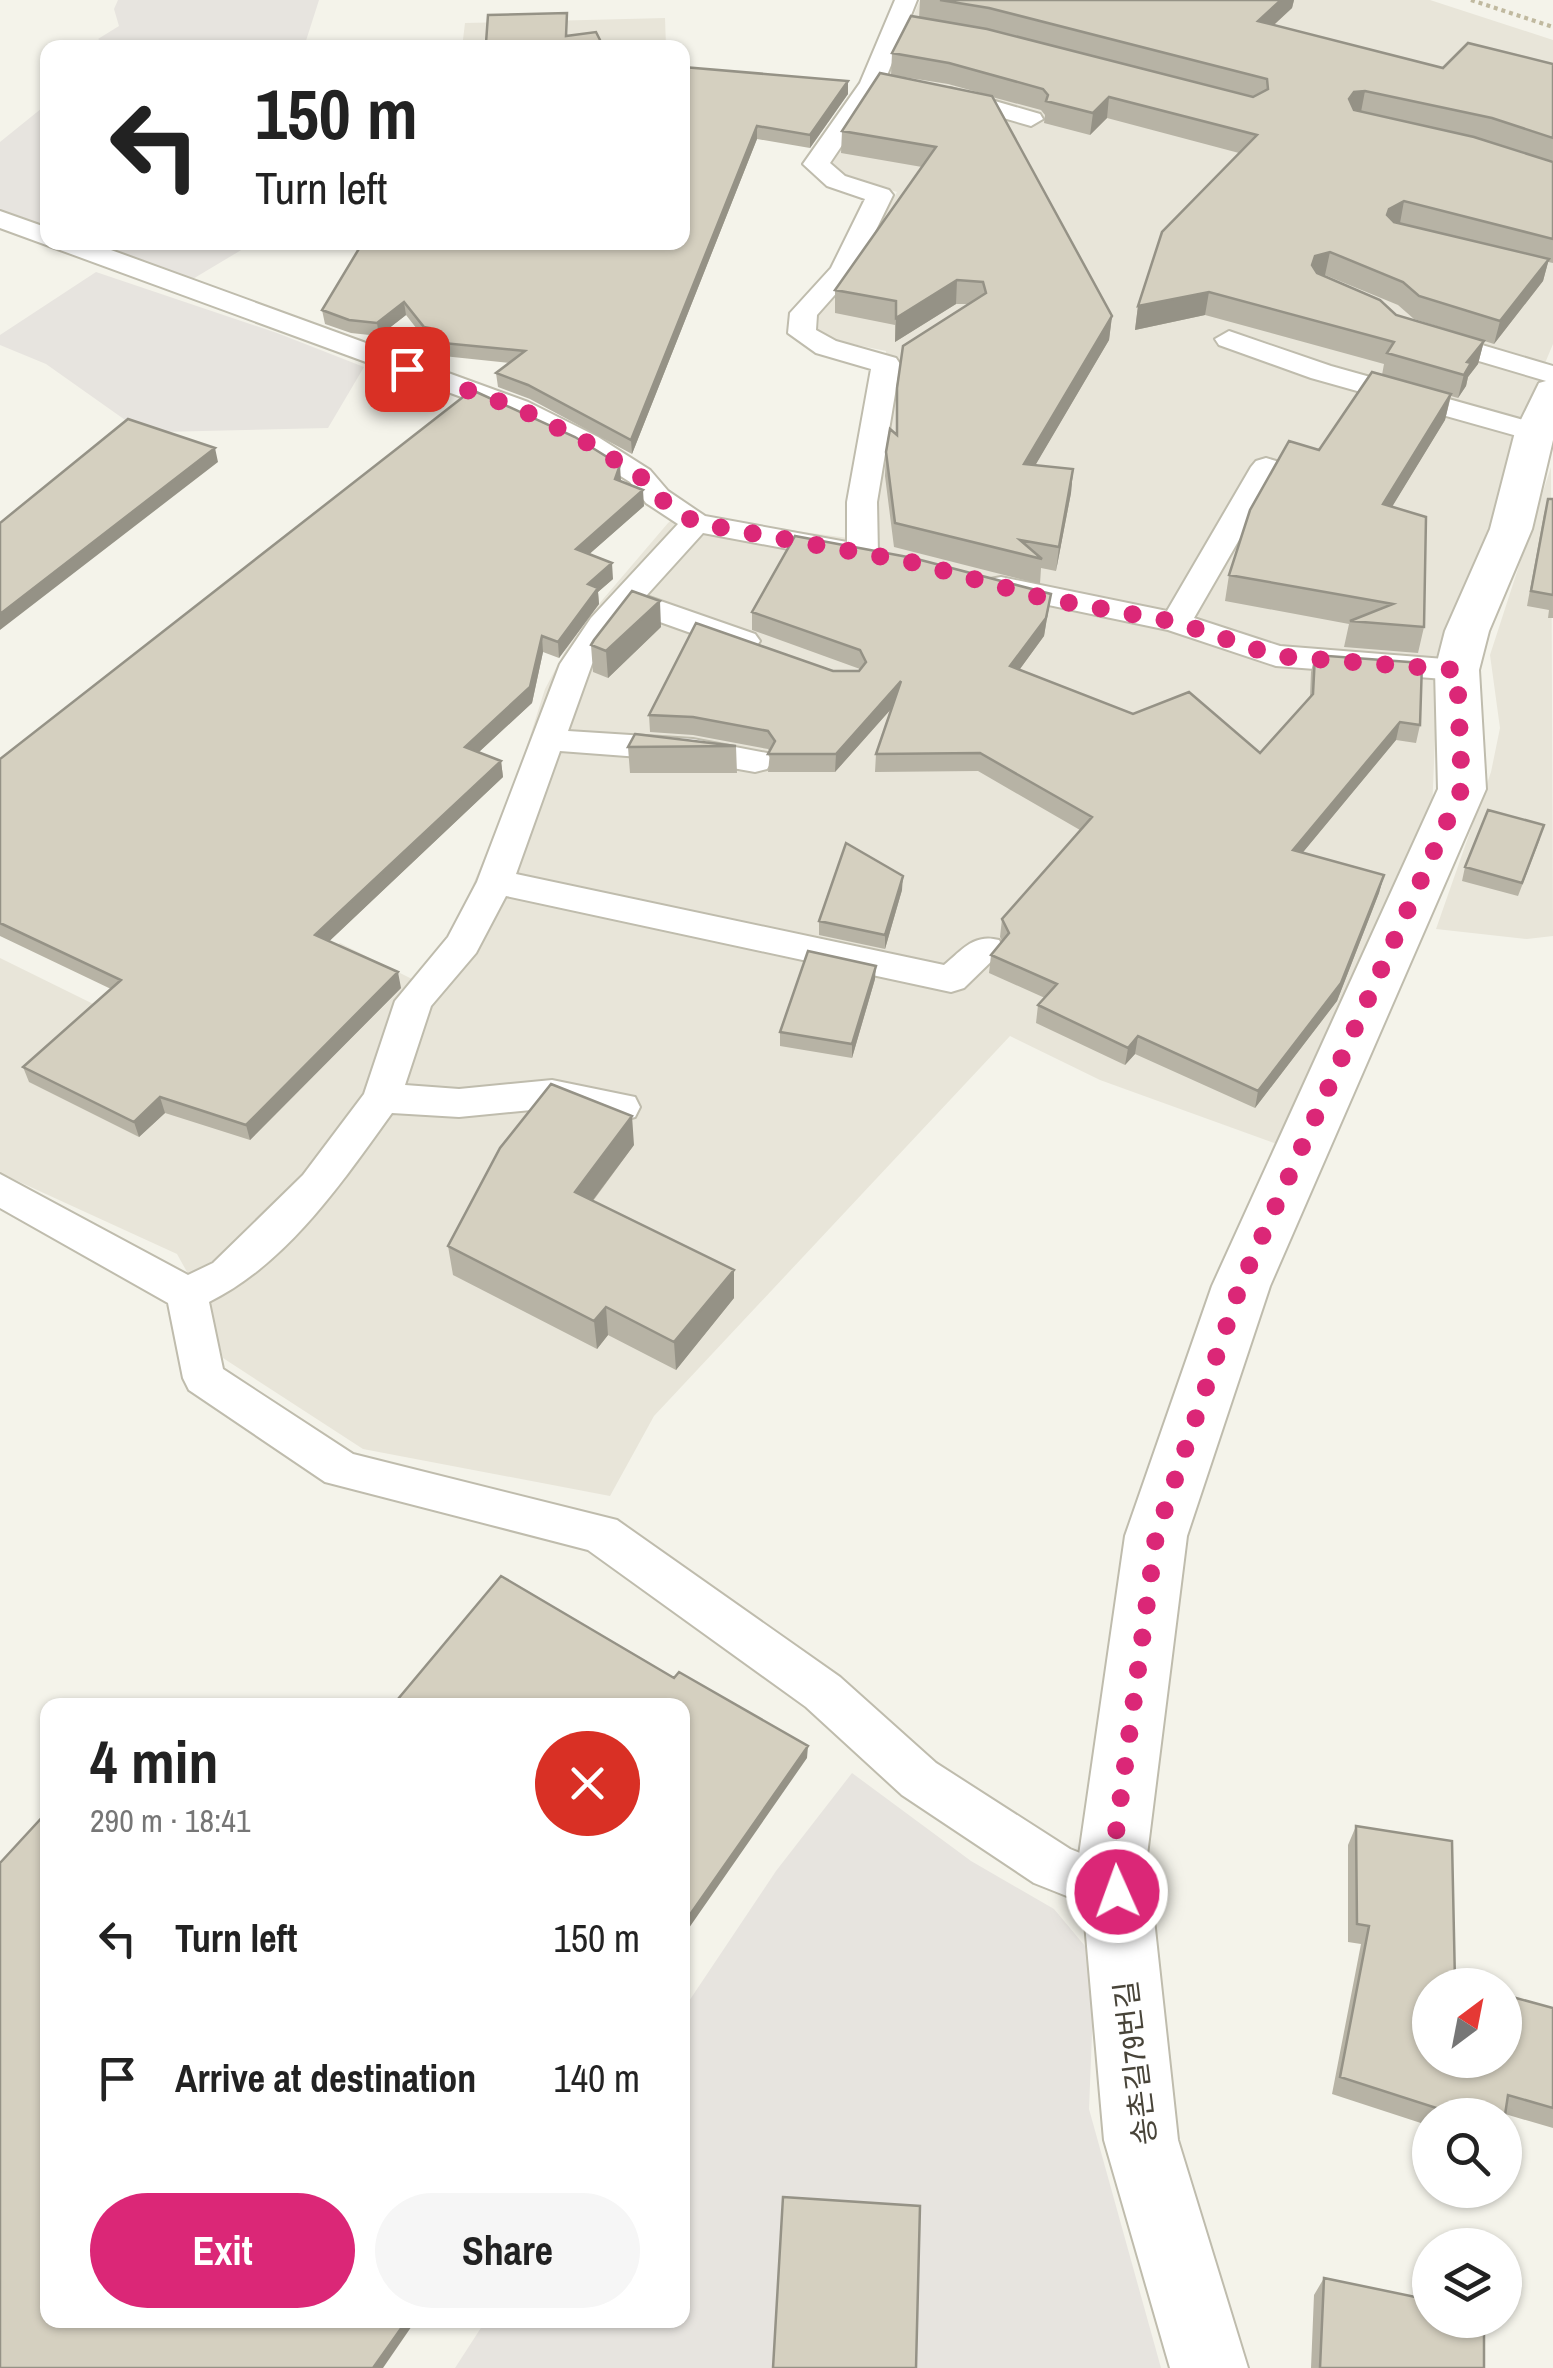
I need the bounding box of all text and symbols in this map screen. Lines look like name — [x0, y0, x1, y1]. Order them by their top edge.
text: 150 m — [255, 67, 418, 161]
icon: left — [90, 80, 220, 210]
text: Turn left — [255, 157, 387, 218]
pin — [365, 327, 450, 412]
icon: arrive — [380, 342, 435, 397]
text: 4 min — [90, 1721, 219, 1802]
button: close — [535, 1731, 640, 1836]
text: 290 m · 18:41 — [90, 1799, 250, 1842]
position arrow — [1065, 1840, 1169, 1944]
icon: left — [90, 1911, 145, 1966]
text: Turn left — [175, 1913, 297, 1964]
text: 150 m — [553, 1913, 640, 1964]
north arrow — [1412, 1968, 1522, 2078]
map controls — [1412, 1968, 1522, 2338]
street label: 송촌길79번길 — [1105, 1979, 1165, 2148]
icon: arrive — [90, 2051, 145, 2106]
text: Arrive at destination — [175, 2053, 476, 2104]
text: 140 m — [553, 2053, 640, 2104]
button: search — [1412, 2098, 1522, 2208]
button: Exit — [90, 2193, 355, 2308]
button: Share — [375, 2193, 640, 2308]
button: layers — [1412, 2228, 1522, 2338]

